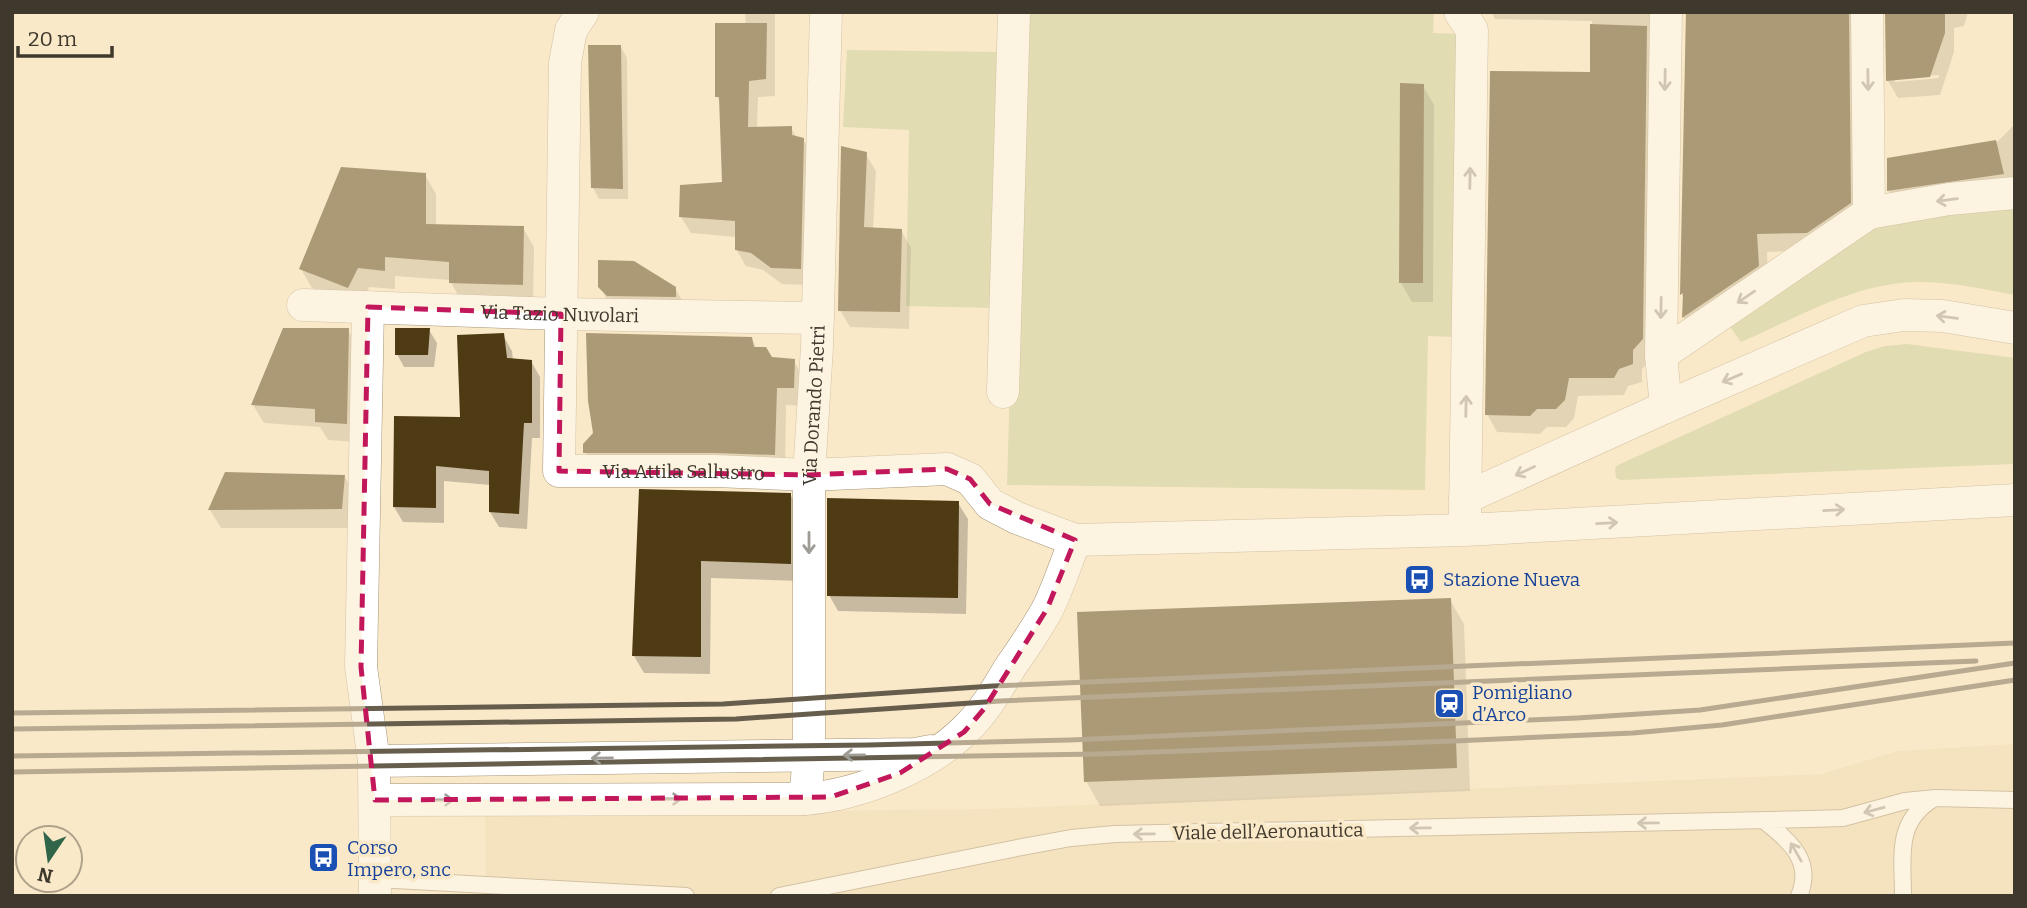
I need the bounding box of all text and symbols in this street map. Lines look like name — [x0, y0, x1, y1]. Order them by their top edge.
scale bar — [18, 14, 112, 58]
text: 20 m — [28, 26, 77, 52]
one-way arrow — [1658, 69, 1672, 92]
one-way arrow — [1861, 69, 1875, 92]
one-way arrow — [1463, 167, 1476, 190]
one-way arrow — [1936, 193, 1959, 206]
one-way arrow — [1737, 290, 1757, 304]
one-way arrow — [1655, 296, 1668, 319]
street label: Via Tazio Nuvolari — [480, 300, 640, 327]
one-way arrow — [1937, 310, 1959, 323]
street label: Via Dorando Pietri — [798, 325, 830, 485]
one-way arrow — [1722, 372, 1744, 385]
one-way arrow — [1460, 394, 1473, 417]
street label: Via Attila Sallustro — [602, 460, 766, 485]
one-way arrow — [1515, 465, 1536, 478]
one-way arrow — [1822, 503, 1845, 516]
one-way arrow — [1595, 516, 1618, 529]
one-way arrow — [802, 531, 816, 554]
bus stop icon: Stazione Nueva — [1403, 562, 1437, 596]
place label: Stazione Nueva — [1443, 568, 1581, 591]
place label: Pomigliano d’Arco — [1472, 681, 1572, 726]
station icon: Pomigliano d’Arco — [1432, 686, 1466, 720]
one-way arrow — [842, 748, 865, 762]
one-way arrow — [590, 751, 613, 765]
one-way arrow — [659, 792, 682, 806]
one-way arrow — [432, 793, 455, 807]
one-way arrow — [1864, 804, 1886, 817]
one-way arrow — [1637, 816, 1660, 830]
street label: Viale dell’Aeronautica — [1172, 818, 1364, 845]
one-way arrow — [1409, 821, 1432, 834]
north arrow — [14, 824, 84, 894]
one-way arrow — [1133, 827, 1156, 840]
place label: Corso Impero, snc — [347, 836, 451, 881]
bus stop icon: Corso Impero, snc — [307, 841, 341, 875]
one-way arrow — [1789, 842, 1802, 863]
text: N — [35, 862, 55, 888]

